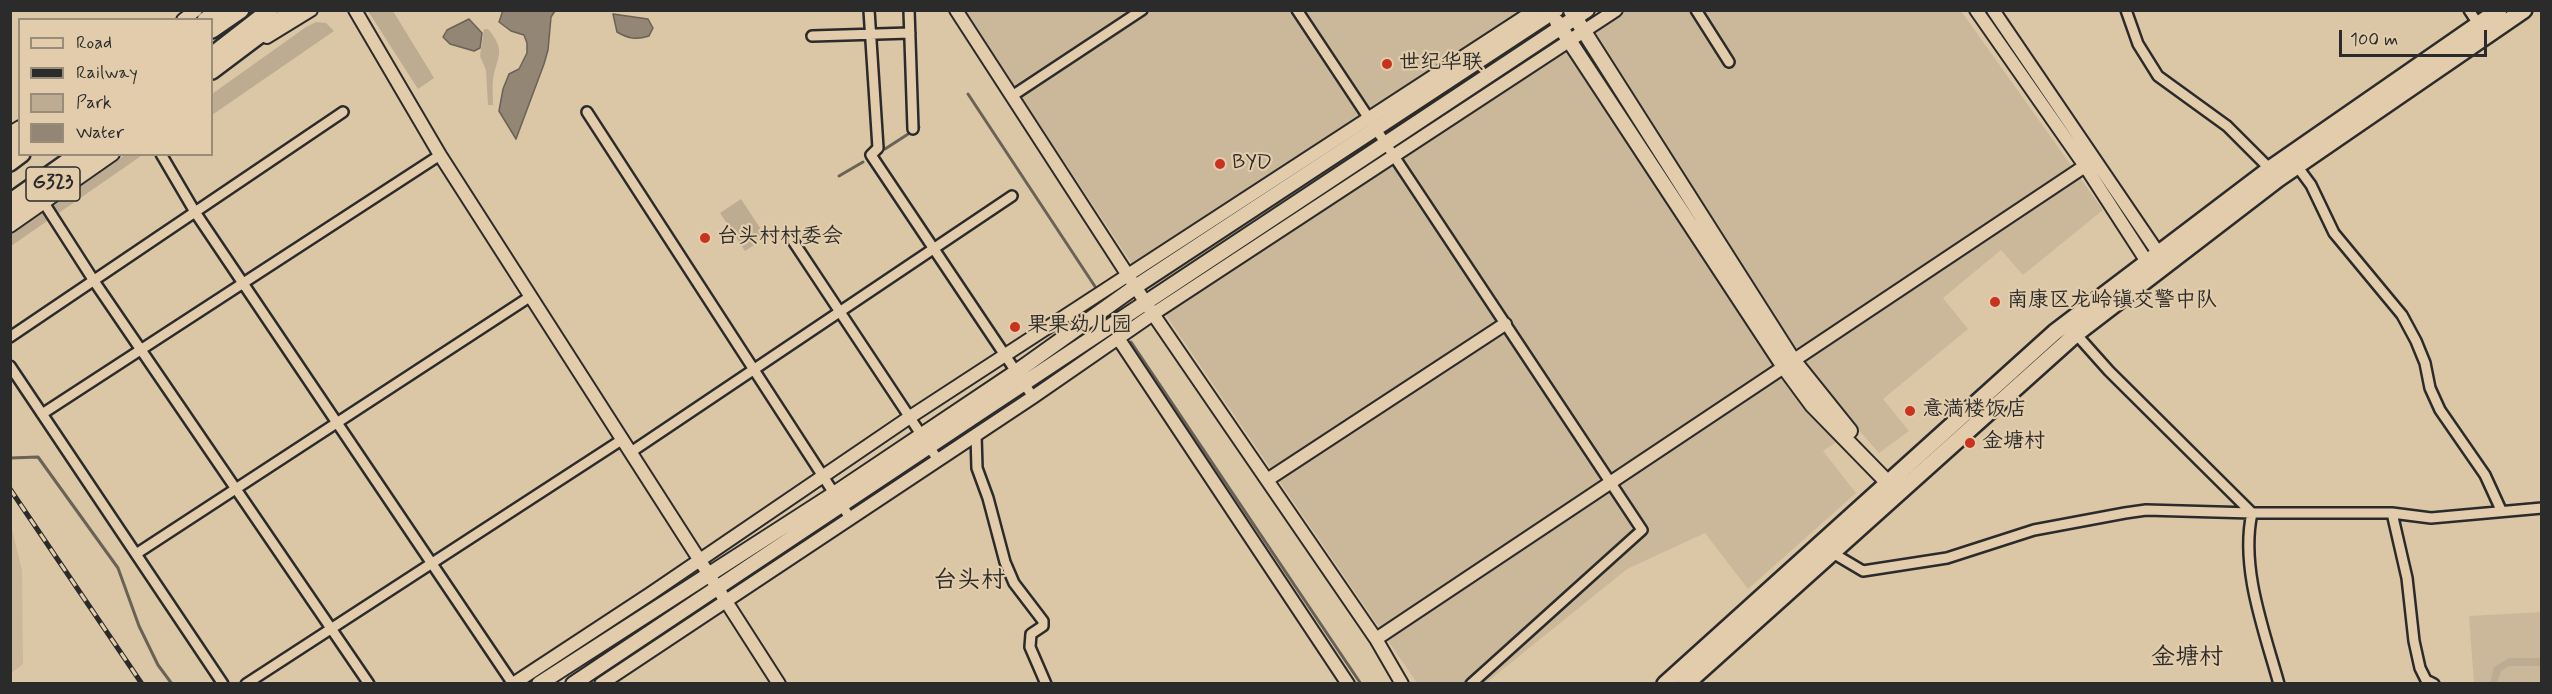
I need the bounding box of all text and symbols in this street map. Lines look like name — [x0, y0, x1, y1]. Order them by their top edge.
legend — [18, 18, 213, 156]
scale bar — [2342, 18, 2490, 56]
text: 100 m — [2350, 28, 2398, 52]
text: Road — [76, 31, 112, 55]
place label: 世纪华联 — [1399, 51, 1483, 77]
marker: 世纪华联 — [1380, 57, 1394, 71]
text: Railway — [76, 61, 138, 85]
text: Park — [76, 91, 112, 115]
text: Water — [76, 121, 124, 145]
place label: BYD — [1232, 151, 1272, 177]
marker: BYD — [1213, 157, 1227, 171]
road number: G323 — [26, 167, 80, 201]
place label: 台头村村委会 — [717, 225, 843, 251]
marker: 台头村村委会 — [698, 231, 712, 245]
place label: 南康区龙岭镇交警中队 — [2007, 289, 2217, 315]
marker: 南康区龙岭镇交警中队 — [1988, 295, 2002, 309]
place label: 果果幼儿园 — [1027, 314, 1132, 340]
marker: 果果幼儿园 — [1008, 320, 1022, 334]
place label: 意満楼饭店 — [1922, 398, 2027, 424]
marker: 意満楼饭店 — [1903, 404, 1917, 418]
place label: 金塘村 — [1982, 430, 2045, 456]
marker: 金塘村 — [1963, 436, 1977, 450]
district label: 台头村 — [933, 568, 1005, 596]
district label: 金塘村 — [2151, 645, 2223, 673]

